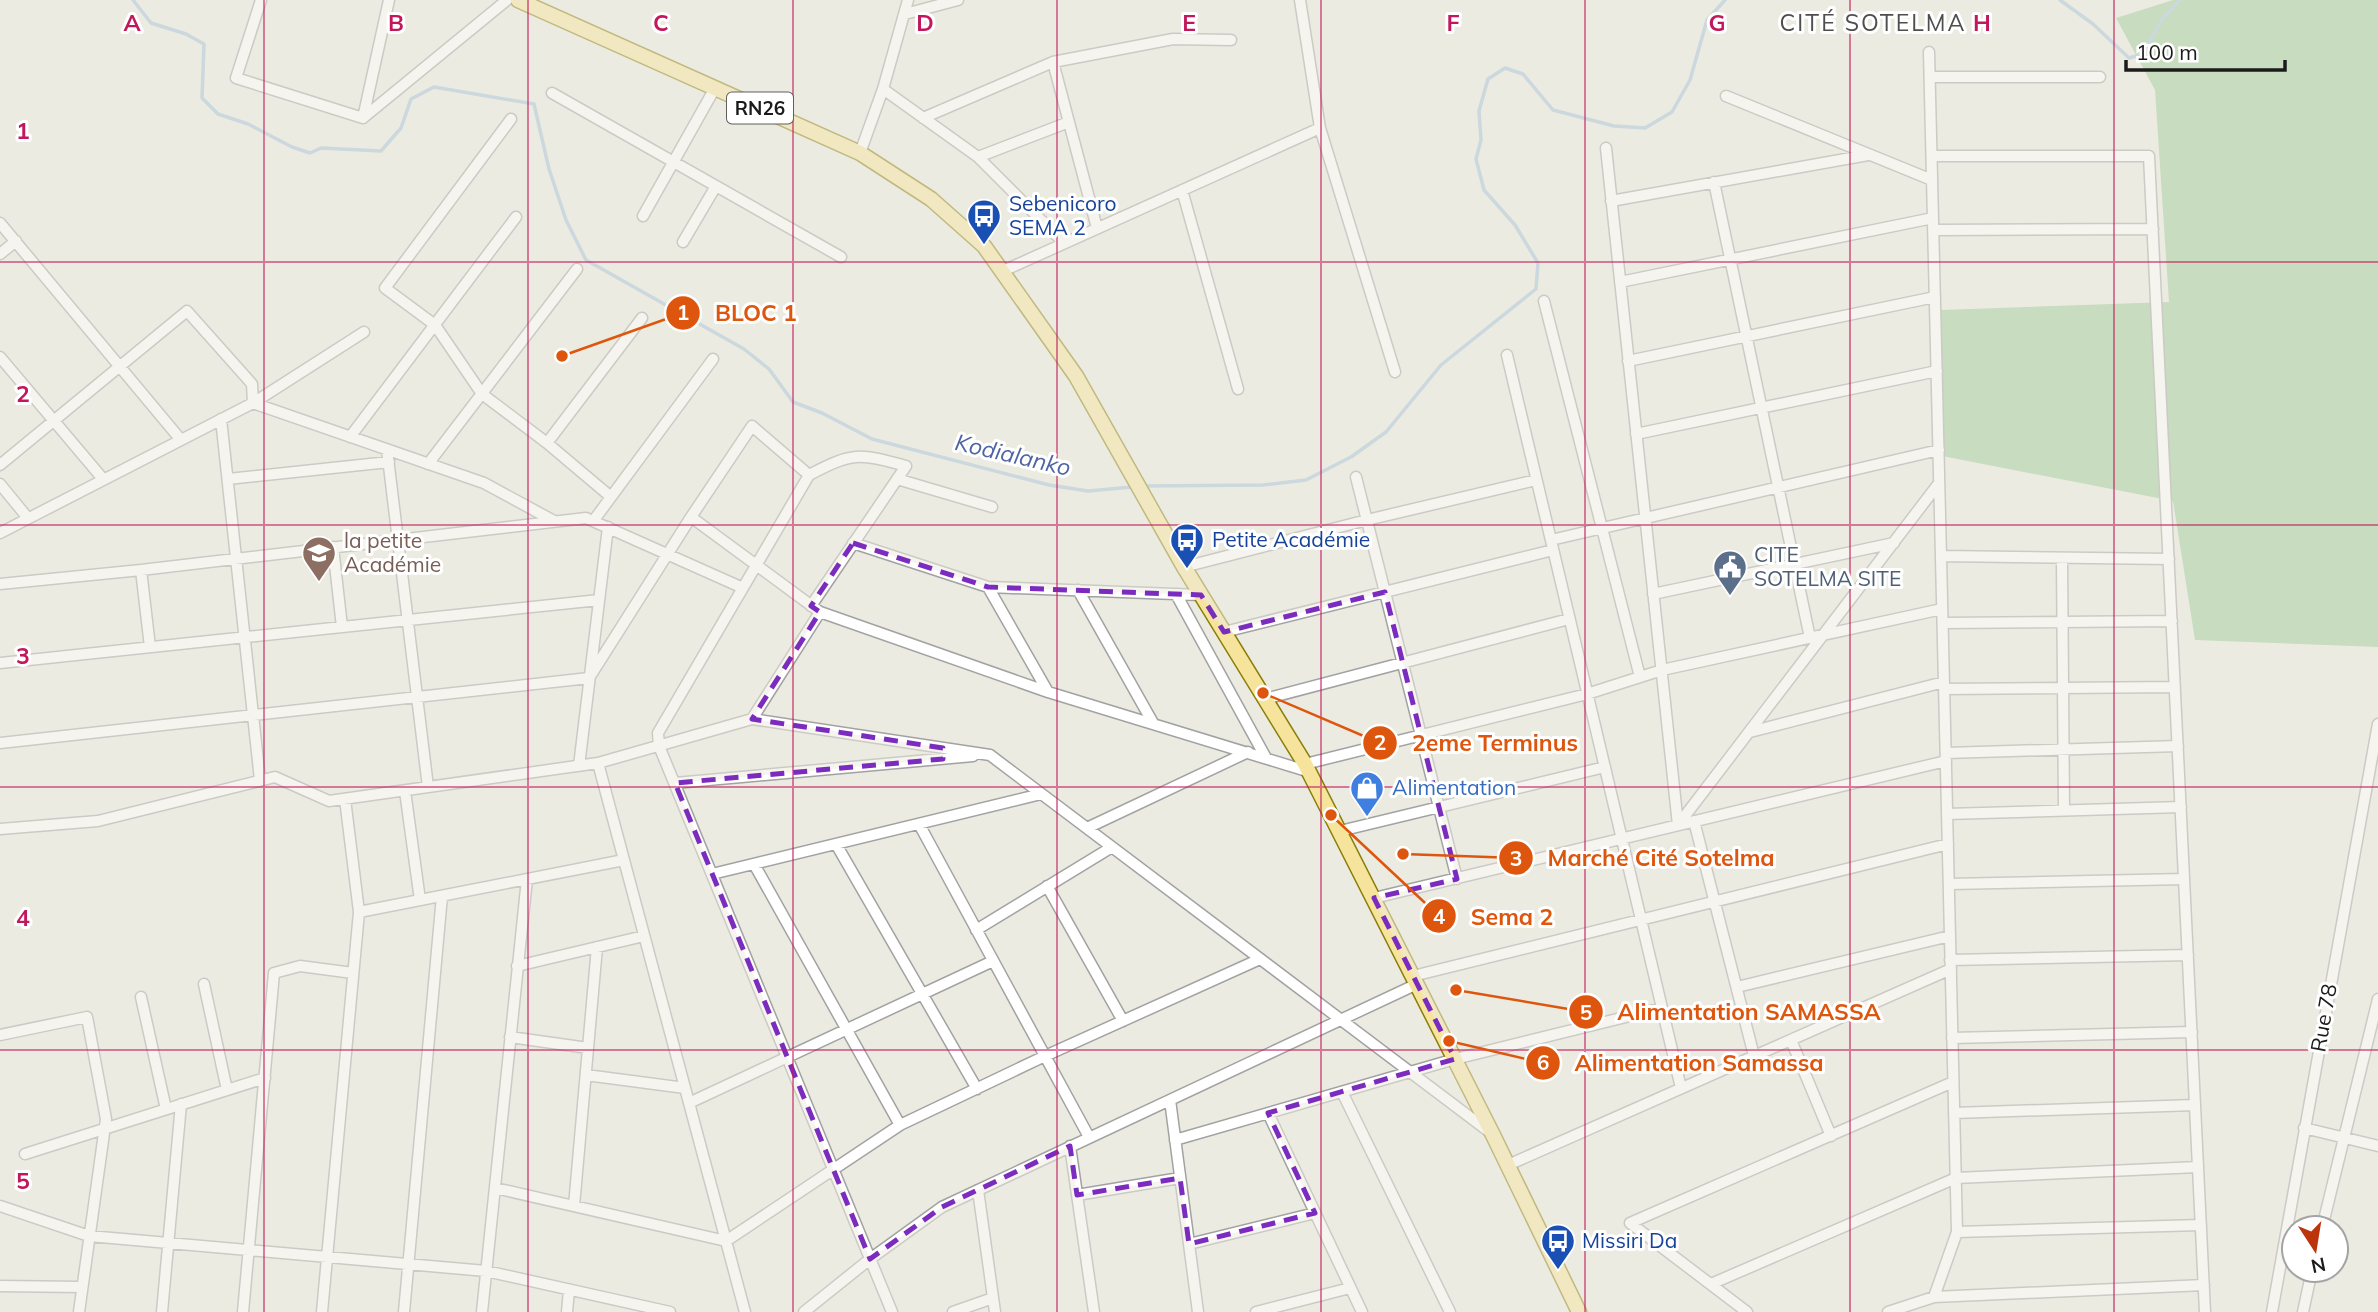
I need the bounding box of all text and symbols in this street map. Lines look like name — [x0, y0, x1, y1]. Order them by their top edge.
text: A — [123, 8, 141, 37]
text: B — [388, 8, 404, 37]
text: C — [653, 8, 669, 37]
text: D — [916, 8, 934, 37]
text: E — [1182, 8, 1196, 37]
text: F — [1446, 8, 1460, 37]
text: G — [1708, 8, 1726, 37]
district label: CITÉ SOTELMA — [1780, 8, 1966, 37]
text: H — [1973, 8, 1991, 37]
scale bar — [2126, 28, 2285, 72]
text: 100 m — [2136, 39, 2198, 65]
road number: RN26 — [727, 92, 793, 124]
text: 1 — [16, 116, 30, 145]
place label: Sebenicoro SEMA 2 — [1009, 190, 1117, 240]
bus stop icon: Sebenicoro SEMA 2 — [965, 197, 1003, 246]
callout: BLOC 1 — [666, 291, 811, 335]
text: BLOC 1 — [715, 298, 797, 327]
text: 1 — [677, 299, 689, 325]
text: 2 — [16, 379, 30, 408]
water label: Kodialanko — [952, 427, 1074, 482]
bus stop icon: Petite Académie — [1168, 521, 1206, 570]
place label: Petite Académie — [1212, 526, 1370, 552]
place label: la petite Académie — [344, 527, 441, 577]
school or university icon: la petite Académie — [300, 534, 338, 583]
place label: CITE SOTELMA SITE — [1754, 541, 1901, 591]
public building icon: CITE SOTELMA SITE — [1711, 548, 1749, 597]
text: 3 — [16, 641, 30, 670]
callout: 2eme Terminus — [1363, 721, 1592, 765]
text: 2eme Terminus — [1412, 728, 1578, 757]
text: 2 — [1374, 729, 1386, 755]
shop icon: Alimentation — [1348, 769, 1386, 818]
place label: Alimentation — [1392, 774, 1516, 800]
callout: Marché Cité Sotelma — [1498, 836, 1789, 880]
text: Marché Cité Sotelma — [1547, 843, 1775, 872]
text: 3 — [1510, 845, 1522, 871]
callout: Sema 2 — [1422, 894, 1567, 938]
text: Sema 2 — [1471, 902, 1553, 931]
text: 4 — [16, 903, 30, 932]
text: 4 — [1433, 903, 1446, 929]
street label: Rue 78 — [2304, 982, 2342, 1054]
callout: Alimentation SAMASSA — [1568, 990, 1895, 1034]
text: Alimentation SAMASSA — [1617, 997, 1882, 1026]
text: 5 — [1580, 999, 1592, 1025]
callout: Alimentation Samassa — [1526, 1041, 1838, 1085]
text: Alimentation Samassa — [1574, 1048, 1824, 1077]
text: 6 — [1537, 1049, 1549, 1075]
text: 5 — [16, 1166, 30, 1195]
north arrow — [2280, 1214, 2350, 1284]
bus stop icon: Missiri Da — [1539, 1222, 1577, 1271]
place label: Missiri Da — [1582, 1227, 1677, 1253]
text: N — [2309, 1252, 2328, 1279]

